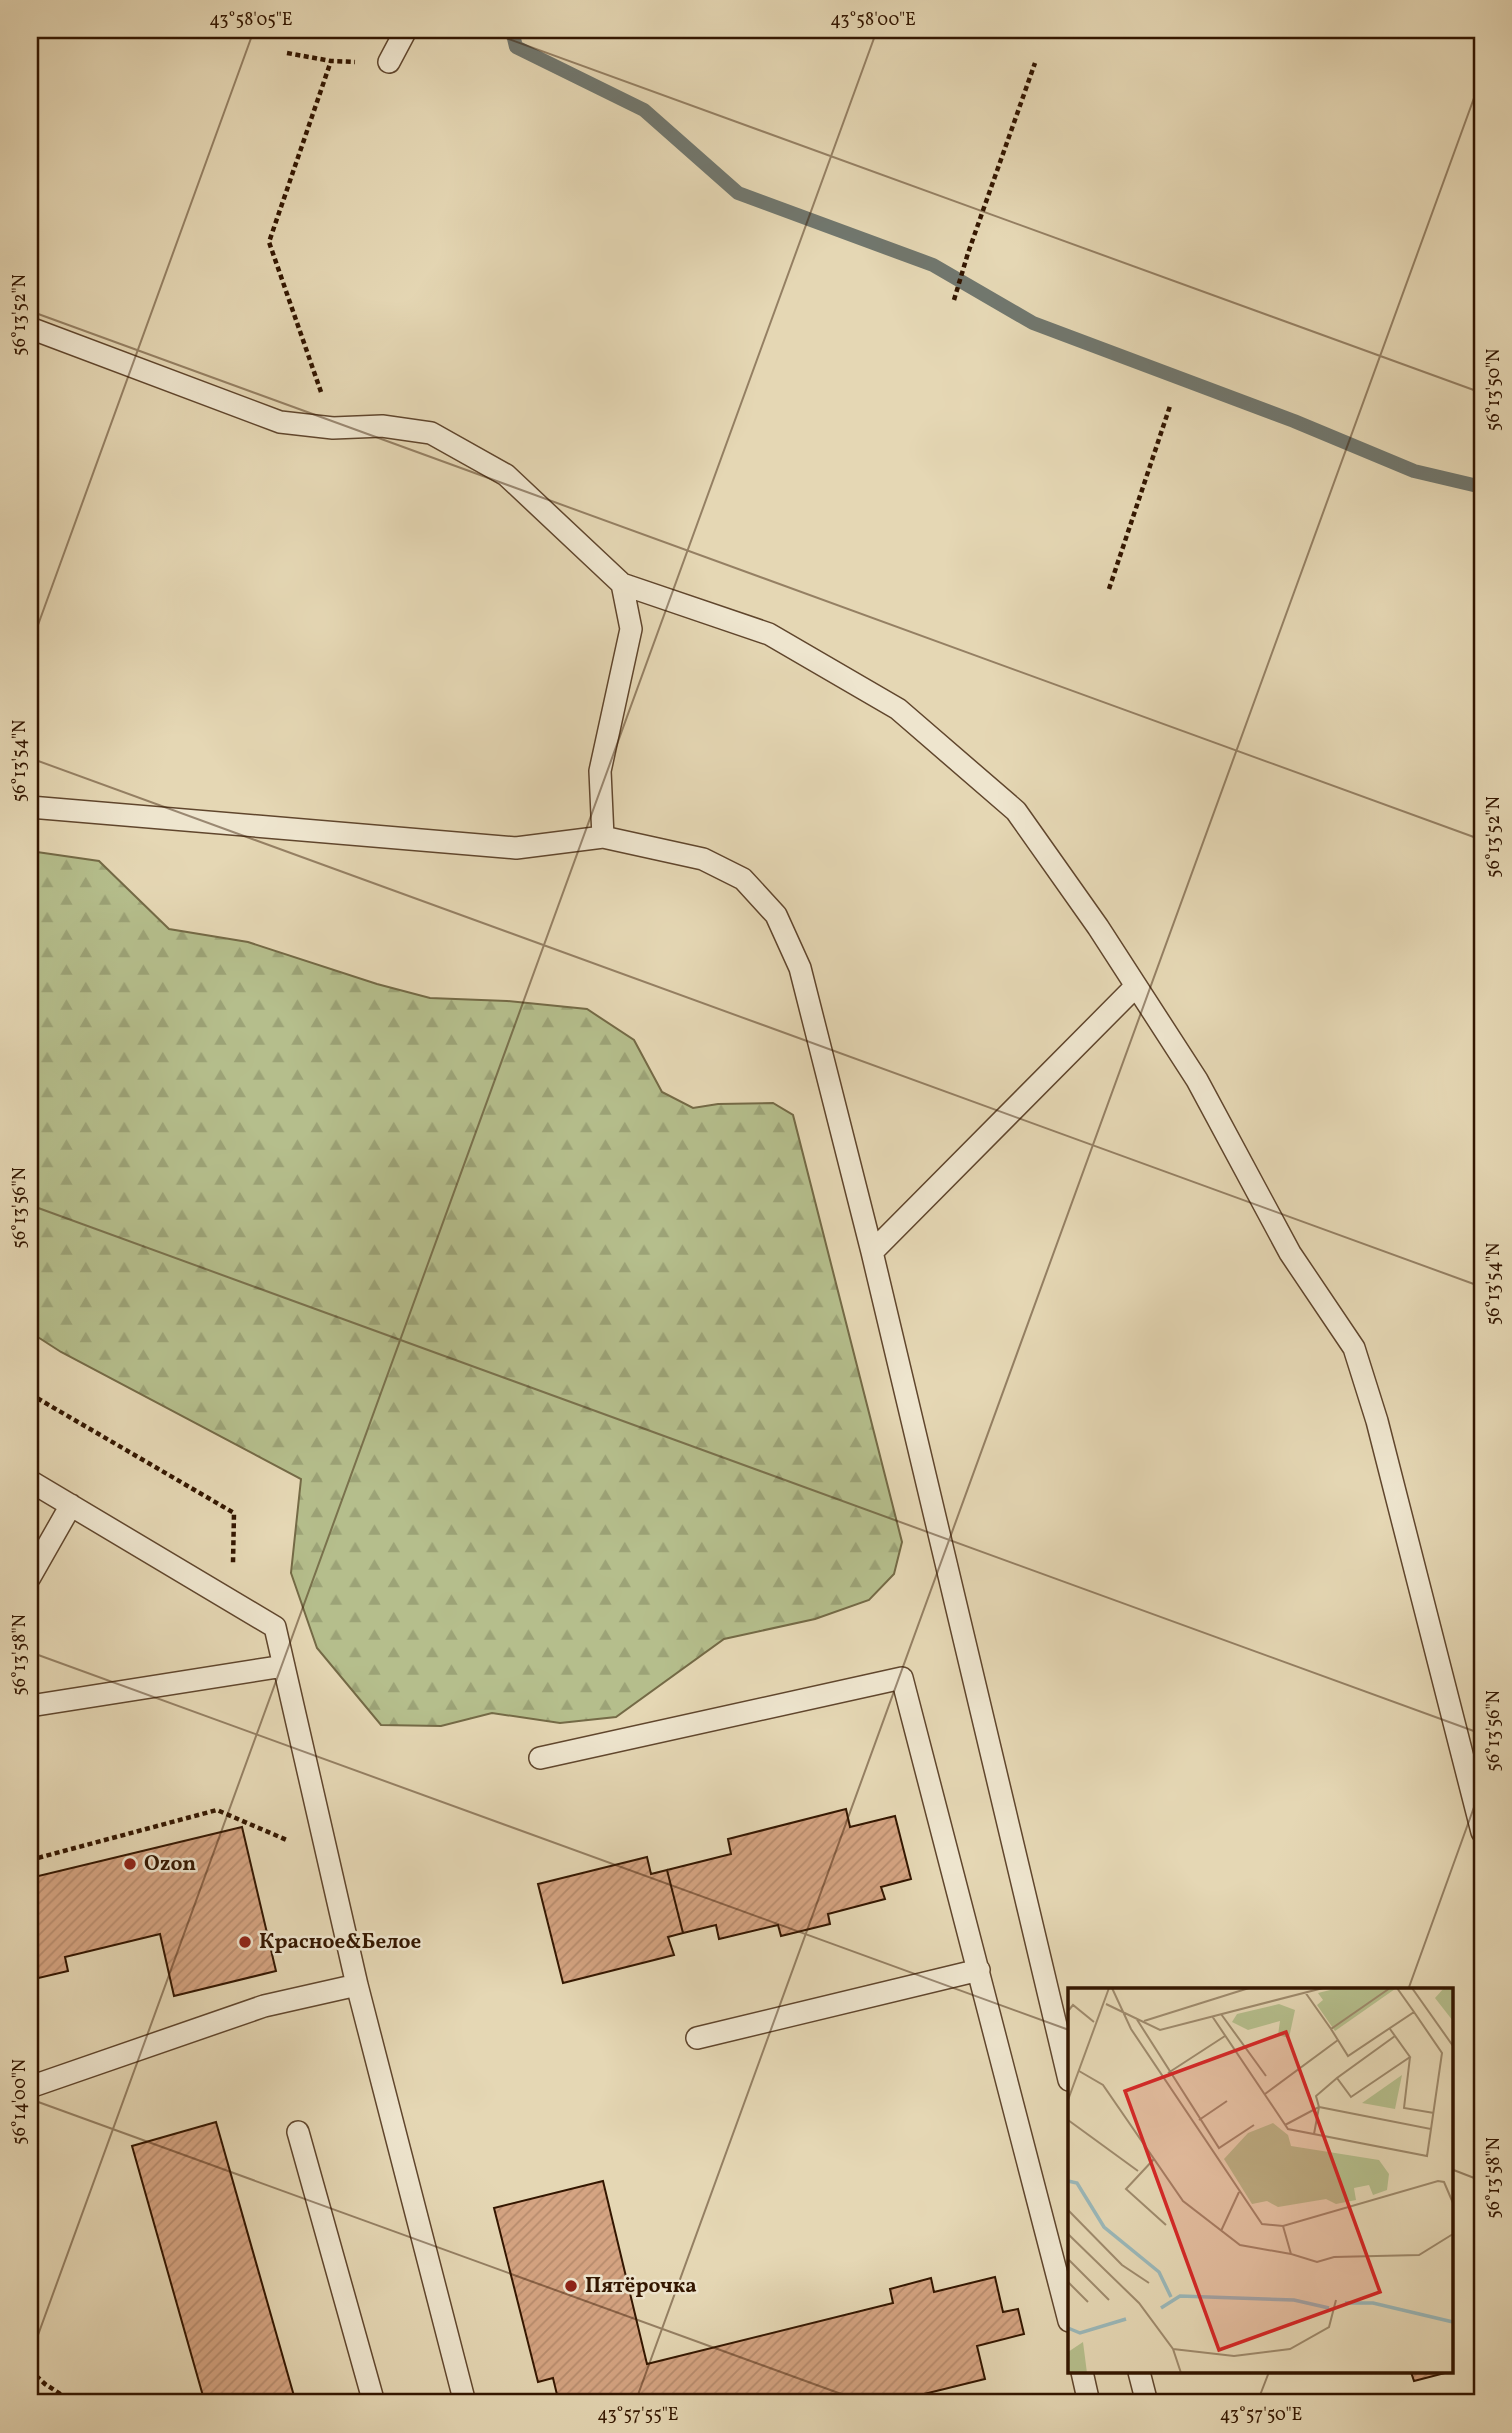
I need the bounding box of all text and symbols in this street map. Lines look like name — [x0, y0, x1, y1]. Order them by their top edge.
text: 43°58'05"E — [209, 8, 293, 33]
text: 43°58'00"E — [830, 8, 916, 33]
text: 56°13'52"N — [8, 274, 33, 356]
text: 56°13'50"N — [1482, 349, 1507, 431]
text: 56°13'54"N — [8, 720, 33, 802]
text: 56°13'52"N — [1482, 796, 1507, 878]
text: 56°13'56"N — [8, 1167, 33, 1249]
text: 56°13'54"N — [1482, 1243, 1507, 1325]
text: 56°13'58"N — [8, 1614, 33, 1696]
text: 56°13'56"N — [1482, 1690, 1507, 1772]
place label: Ozon — [144, 1850, 196, 1879]
marker: Ozon — [122, 1856, 138, 1872]
place label: Красное&Белое — [259, 1928, 421, 1957]
marker: Красное&Белое — [237, 1934, 253, 1950]
inset map — [1068, 1988, 1452, 2374]
text: 56°14'00"N — [8, 2059, 33, 2145]
text: 56°13'58"N — [1482, 2137, 1507, 2219]
place label: Пятёрочка — [585, 2272, 697, 2301]
marker: Пятёрочка — [563, 2278, 579, 2294]
text: 43°57'55"E — [597, 2403, 679, 2428]
text: 43°57'50"E — [1220, 2403, 1303, 2428]

